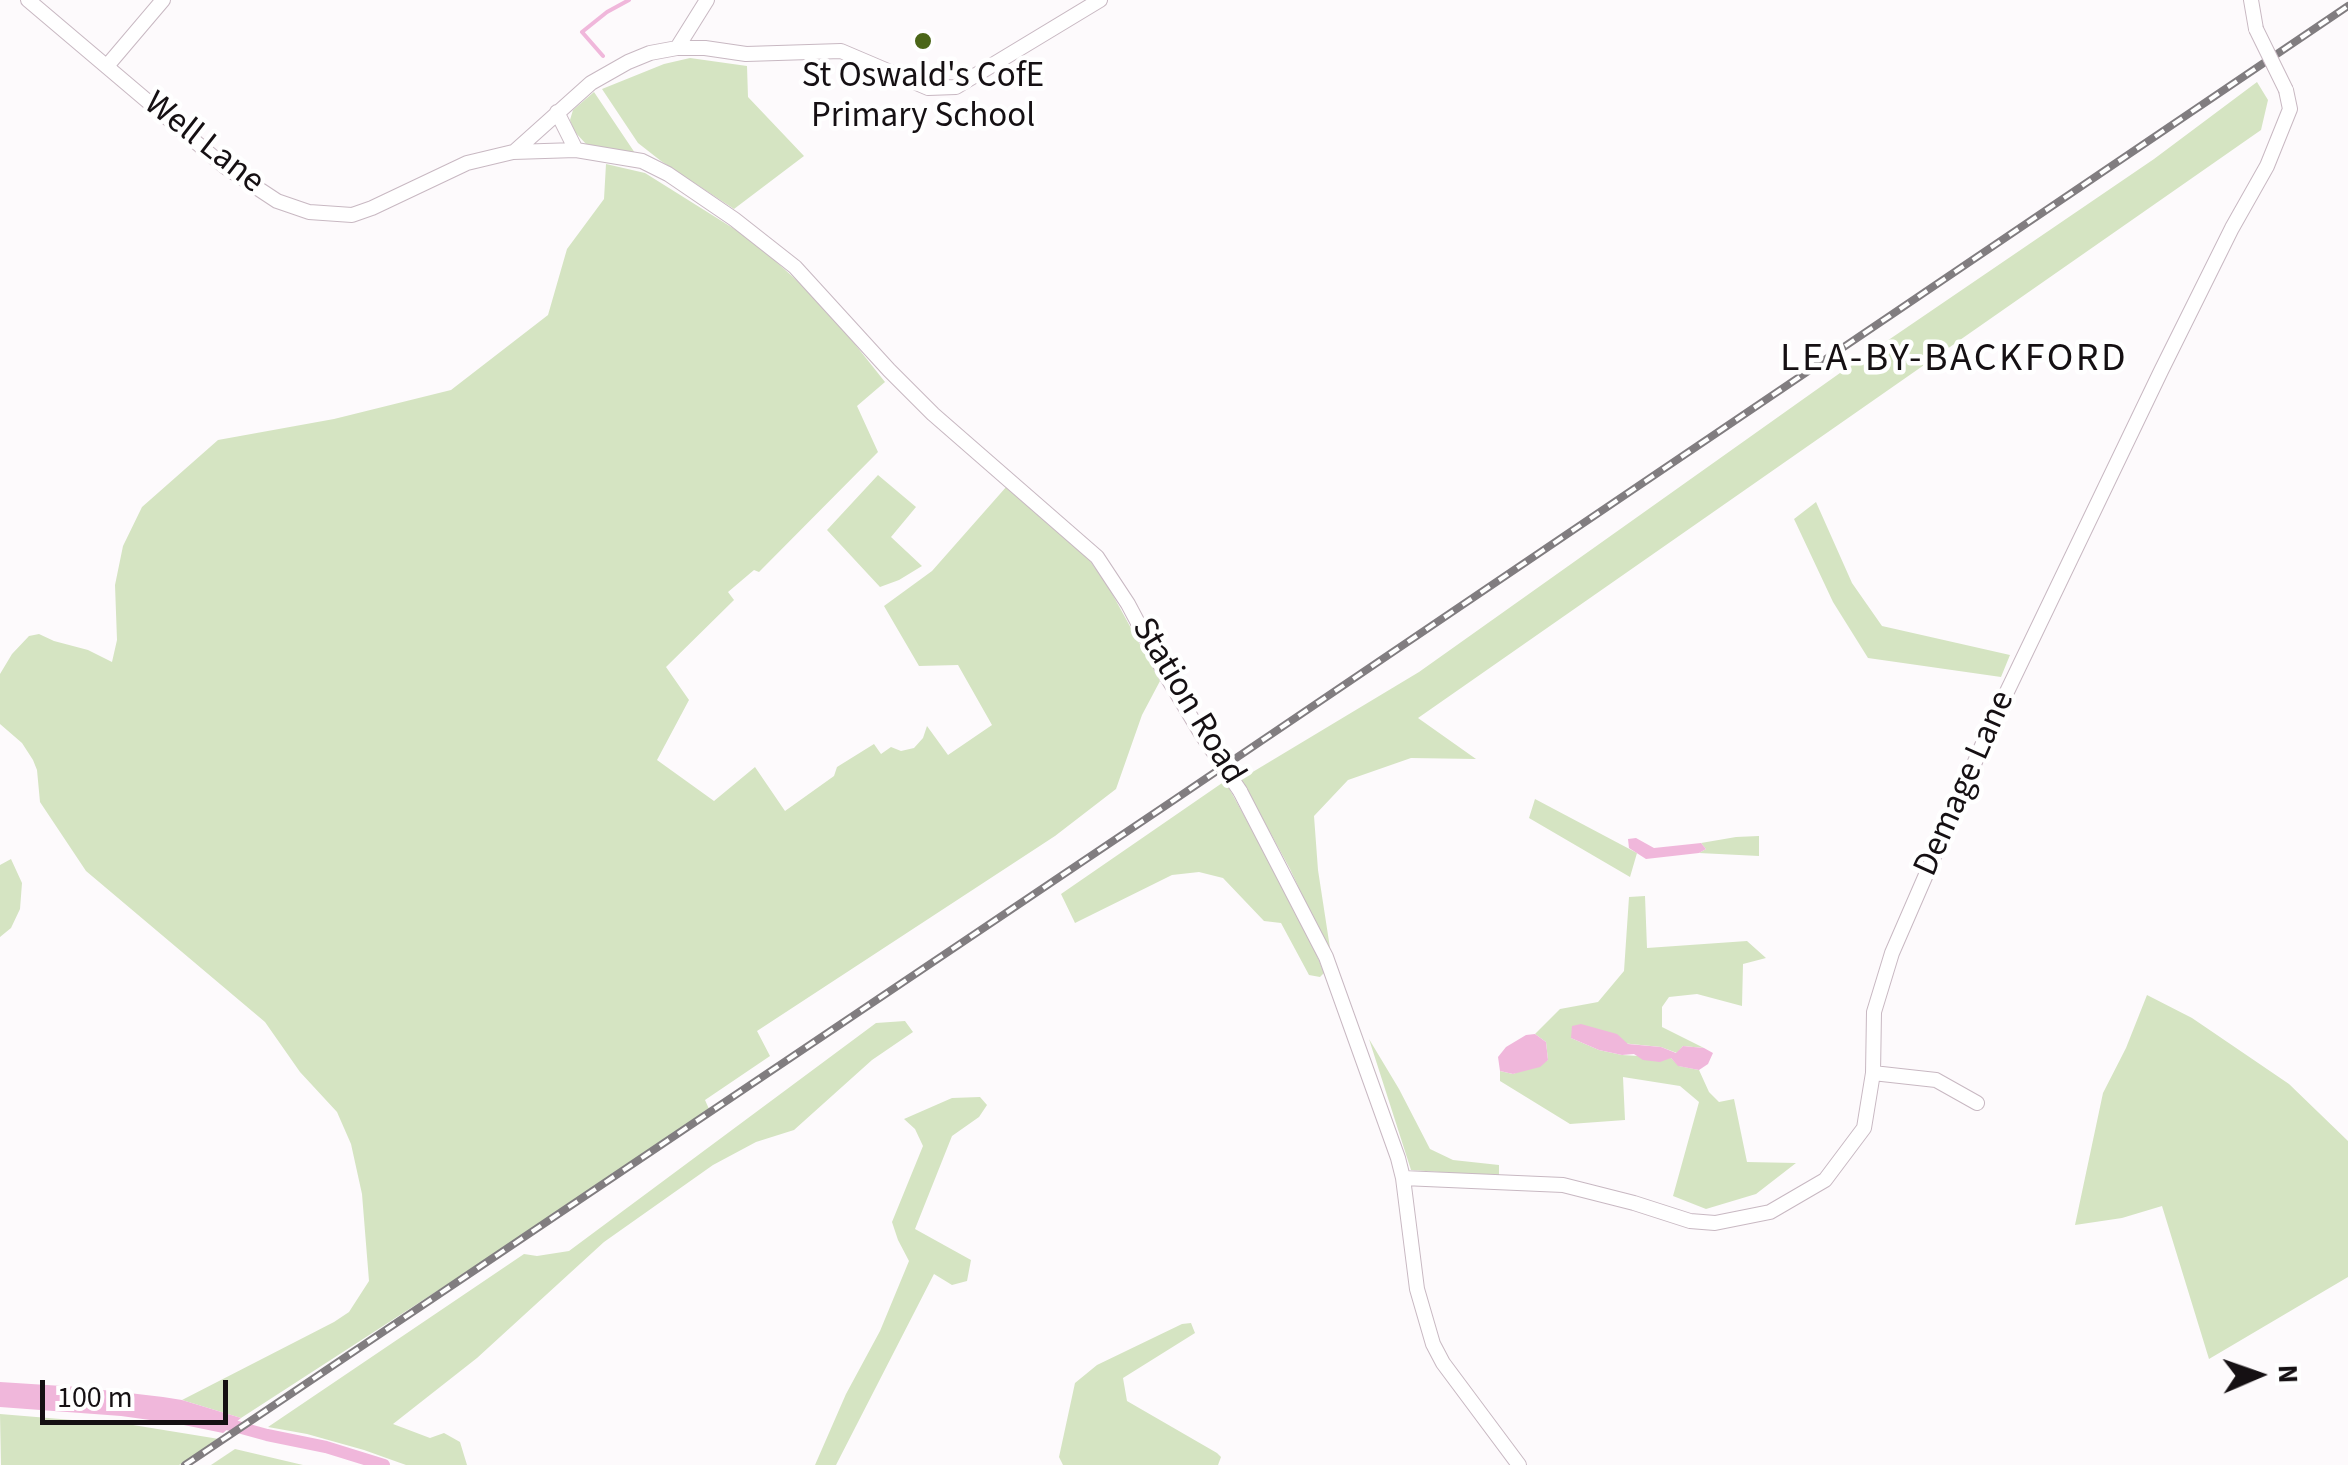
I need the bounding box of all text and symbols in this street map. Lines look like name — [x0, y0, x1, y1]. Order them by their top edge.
marker: St Oswald's CofE Primary School — [912, 30, 934, 52]
place label: St Oswald's CofE Primary School — [802, 57, 1044, 139]
street label: Well Lane — [135, 84, 271, 204]
district label: LEA-BY-BACKFORD — [1780, 337, 2128, 385]
street label: Station Road — [1121, 611, 1253, 793]
street label: Demage Lane — [1907, 685, 2025, 883]
north arrow — [2208, 1325, 2308, 1425]
scale bar — [45, 1360, 232, 1422]
text: N — [2268, 1364, 2308, 1384]
text: 100 m — [57, 1376, 133, 1419]

